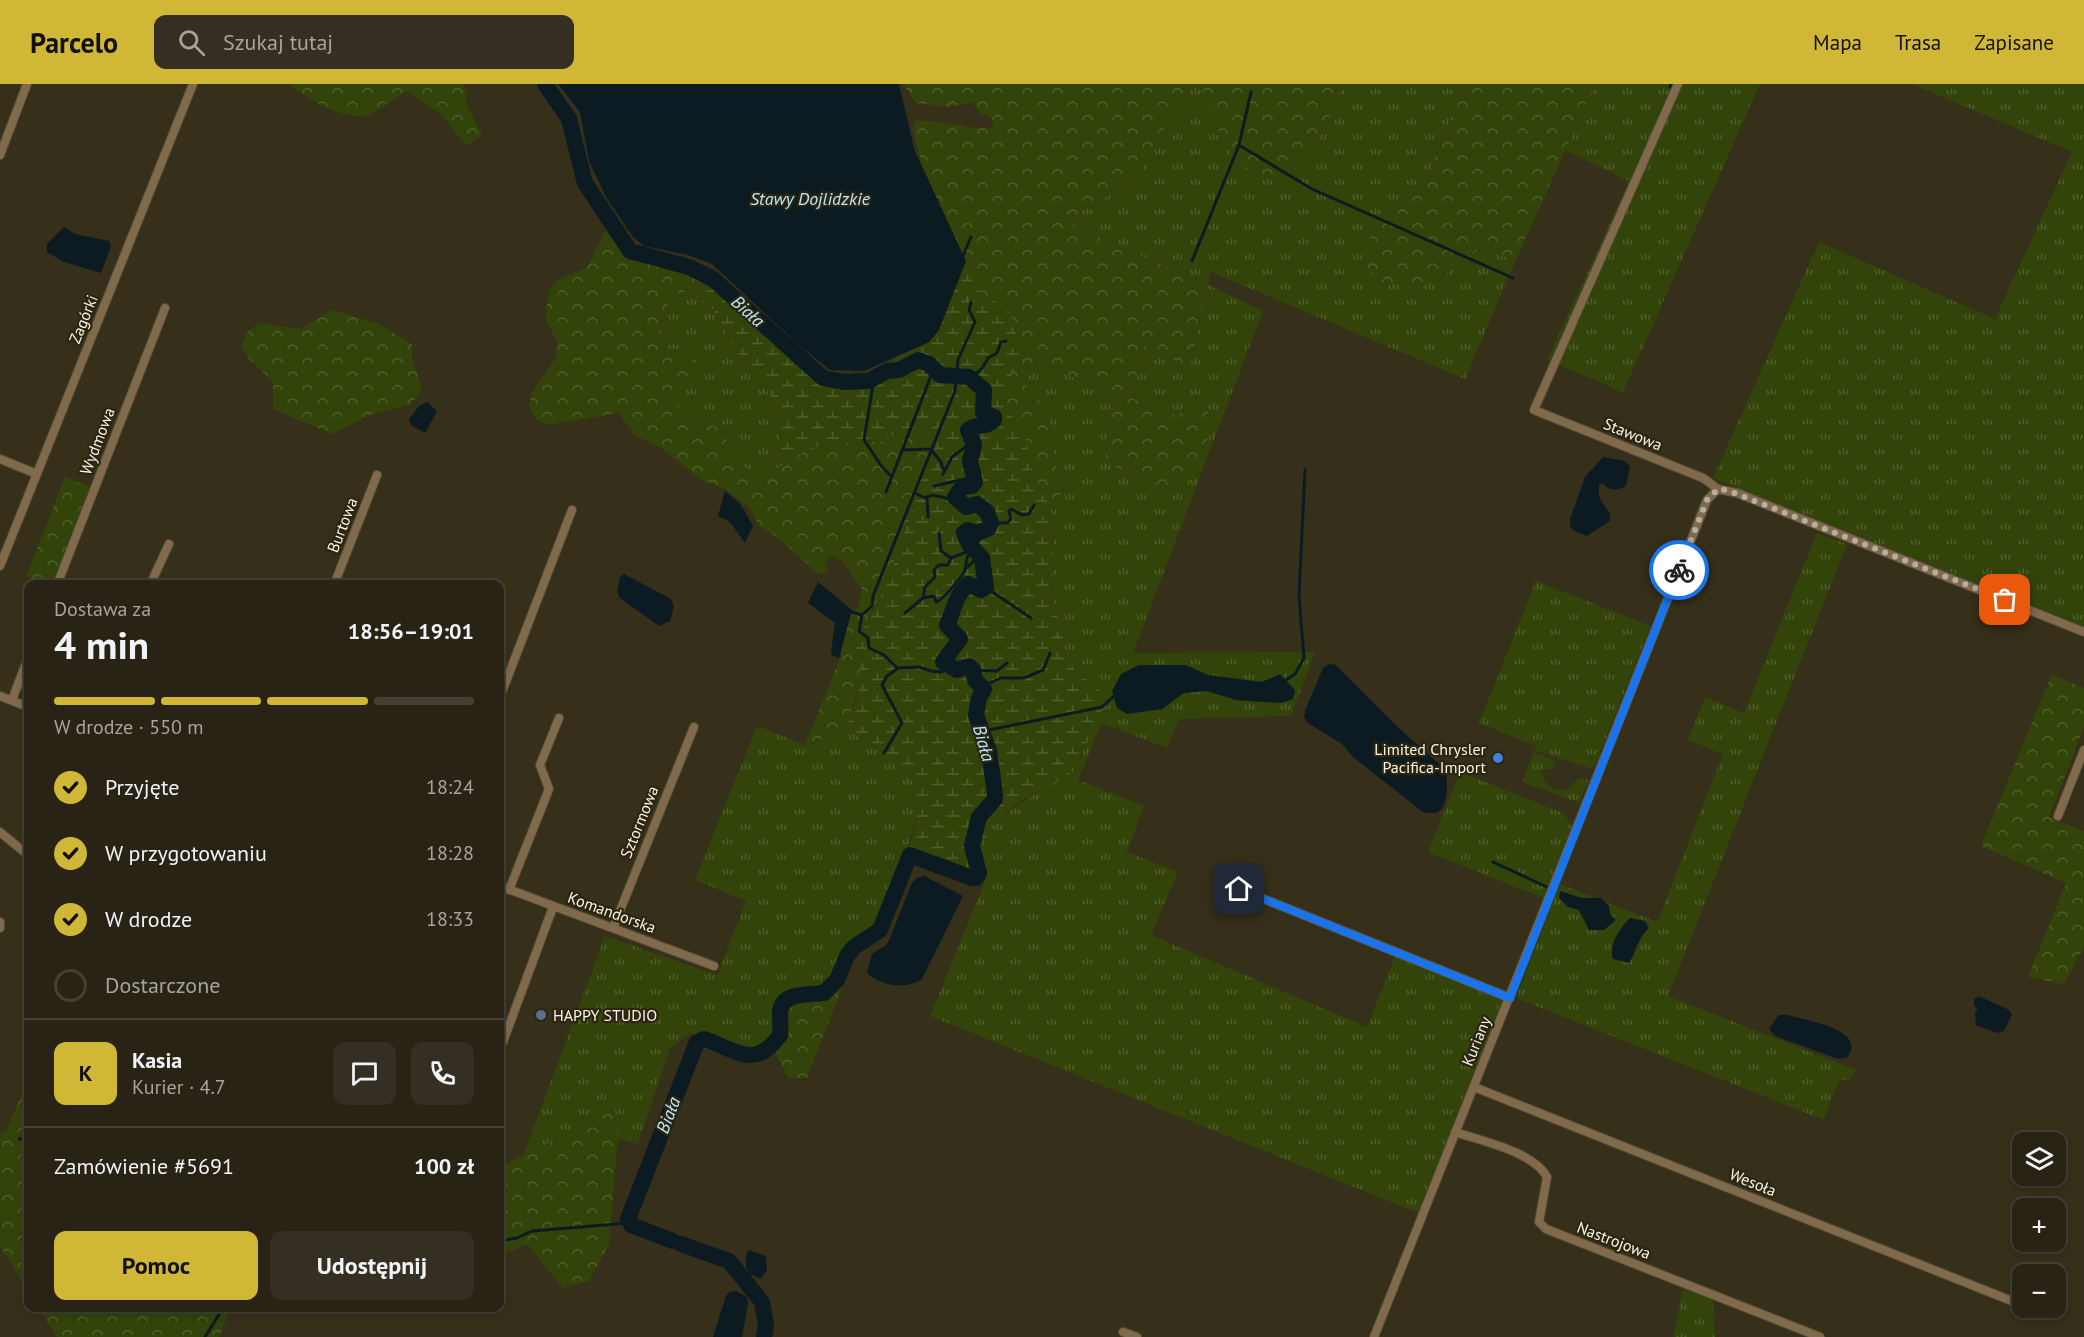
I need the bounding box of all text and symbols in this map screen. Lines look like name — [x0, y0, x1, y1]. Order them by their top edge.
search box — [154, 15, 574, 69]
text: Parcelo — [30, 24, 118, 61]
icon: search — [175, 26, 208, 59]
text: Szukaj tutaj — [223, 28, 333, 56]
text: Mapa — [1813, 29, 1862, 56]
text: Trasa — [1895, 29, 1941, 56]
text: Zapisane — [1974, 29, 2054, 56]
water label: Stawy Dojlidzkie — [750, 187, 871, 210]
water label: Biała — [727, 290, 770, 332]
street label: Zagórki — [64, 292, 102, 346]
street label: Wydmowa — [75, 405, 119, 477]
street label: Stawowa — [1601, 413, 1665, 455]
street label: Burtowa — [322, 495, 362, 555]
courier — [1649, 540, 1709, 600]
icon: bike — [1663, 554, 1696, 587]
pin — [1979, 574, 2030, 625]
icon: bag — [1988, 583, 2021, 616]
text: Dostawa za — [54, 596, 151, 622]
text: 18:56–19:01 — [348, 617, 474, 645]
text: 4 min — [54, 619, 149, 670]
text: W drodze · 550 m — [54, 714, 204, 740]
water label: Biała — [968, 722, 1000, 764]
place label: Limited Chrysler Pacifica-Import — [1374, 739, 1487, 777]
marker: Limited Chrysler Pacifica-Import — [1491, 751, 1505, 765]
icon: check — [54, 771, 87, 804]
text: Przyjęte — [105, 773, 179, 801]
text: 18:24 — [426, 774, 474, 800]
street label: Sztormowa — [615, 783, 663, 861]
icon: check — [54, 837, 87, 870]
text: W przygotowaniu — [105, 839, 267, 867]
text: 18:28 — [426, 840, 474, 866]
pin — [1213, 863, 1264, 914]
icon: home — [1222, 872, 1255, 905]
street label: Komandorska — [565, 887, 659, 937]
icon: check — [54, 903, 87, 936]
text: W drodze — [105, 905, 192, 933]
text: 18:33 — [426, 906, 474, 932]
text: Dostarczone — [105, 971, 220, 999]
place label: HAPPY STUDIO — [553, 1005, 657, 1025]
marker: HAPPY STUDIO — [534, 1008, 548, 1022]
street label: Kuriany — [1457, 1013, 1495, 1069]
button: chat — [333, 1042, 396, 1105]
button: phone — [411, 1042, 474, 1105]
text: Kasia — [132, 1046, 182, 1074]
text: K — [79, 1059, 92, 1087]
text: Kurier · 4.7 — [132, 1074, 226, 1100]
water label: Biała — [651, 1093, 685, 1136]
map controls — [2012, 1132, 2066, 1318]
button: layers — [2012, 1132, 2066, 1186]
text: Zamówienie #5691 — [54, 1152, 234, 1180]
text: 100 zł — [414, 1152, 474, 1180]
street label: Wesoła — [1727, 1164, 1779, 1200]
button: + — [2012, 1198, 2066, 1252]
street label: Nastrojowa — [1574, 1217, 1654, 1263]
button: Pomoc — [54, 1231, 258, 1300]
button: Udostępnij — [270, 1231, 474, 1300]
button: − — [2012, 1264, 2066, 1318]

